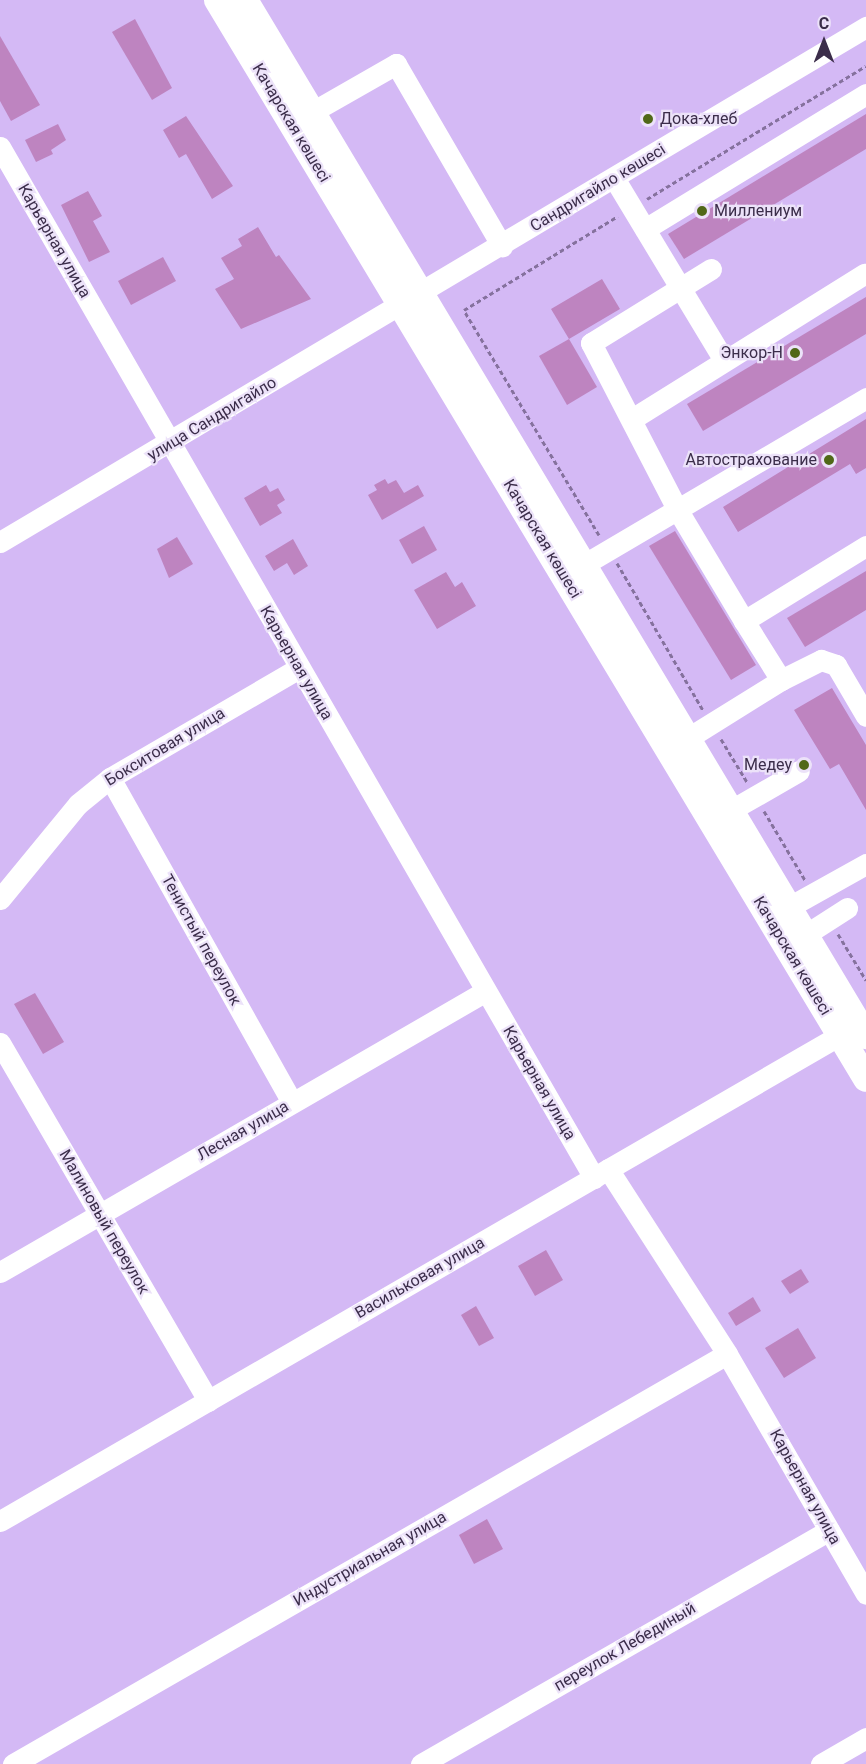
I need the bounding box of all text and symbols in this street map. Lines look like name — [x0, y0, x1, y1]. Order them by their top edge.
north arrow — [794, 12, 854, 72]
text: С — [819, 14, 829, 33]
street label: Качарская көшесі — [248, 60, 334, 186]
place label: Дока-хлеб — [660, 109, 737, 129]
marker: Дока-хлеб — [641, 112, 655, 126]
street label: Сандригайло көшесі — [527, 140, 669, 236]
street label: Карьерная улица — [14, 180, 94, 302]
place label: Миллениум — [714, 201, 802, 221]
marker: Миллениум — [695, 204, 709, 218]
place label: Энкор-Н — [721, 343, 783, 363]
marker: Энкор-Н — [788, 346, 802, 360]
street label: улица Сандригайло — [144, 373, 280, 465]
place label: Автострахование — [686, 450, 817, 470]
marker: Автострахование — [822, 453, 836, 467]
street label: Качарская көшесі — [499, 476, 585, 602]
street label: Карьерная улица — [256, 602, 336, 724]
street label: Бокситовая улица — [102, 704, 228, 790]
place label: Медеу — [744, 755, 792, 775]
marker: Медеу — [797, 758, 811, 772]
street label: Тенистый переулок — [157, 871, 245, 1009]
street label: Качарская көшесі — [749, 893, 835, 1019]
street label: Карьерная улица — [499, 1022, 579, 1144]
street label: Лесная улица — [194, 1097, 292, 1165]
street label: Малиновый переулок — [55, 1146, 153, 1298]
street label: Васильковая улица — [352, 1233, 488, 1323]
street label: Карьерная улица — [765, 1426, 845, 1548]
street label: Индустриальная улица — [290, 1507, 450, 1611]
street label: переулок Лебединый — [551, 1599, 699, 1695]

